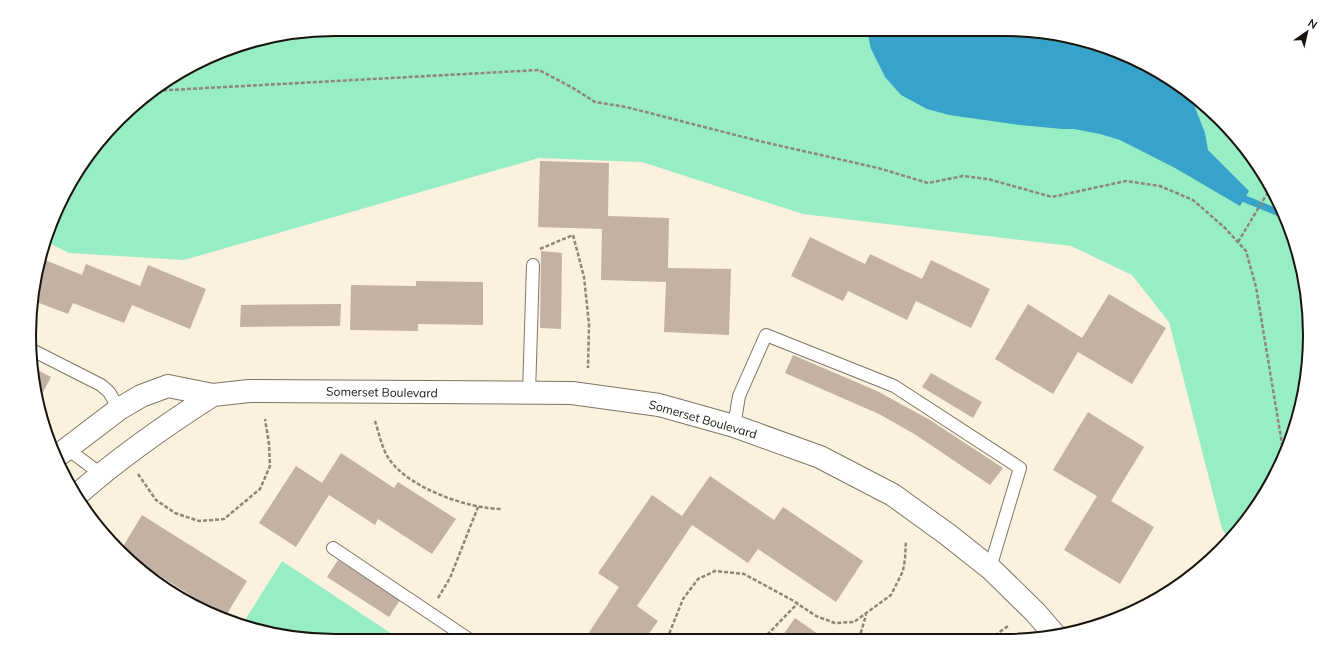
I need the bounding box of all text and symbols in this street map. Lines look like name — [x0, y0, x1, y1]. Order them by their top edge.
north arrow — [1287, 12, 1327, 52]
text: N — [1305, 16, 1320, 32]
street label: Somerset Boulevard — [326, 384, 438, 400]
street label: Somerset Boulevard — [647, 396, 759, 442]

